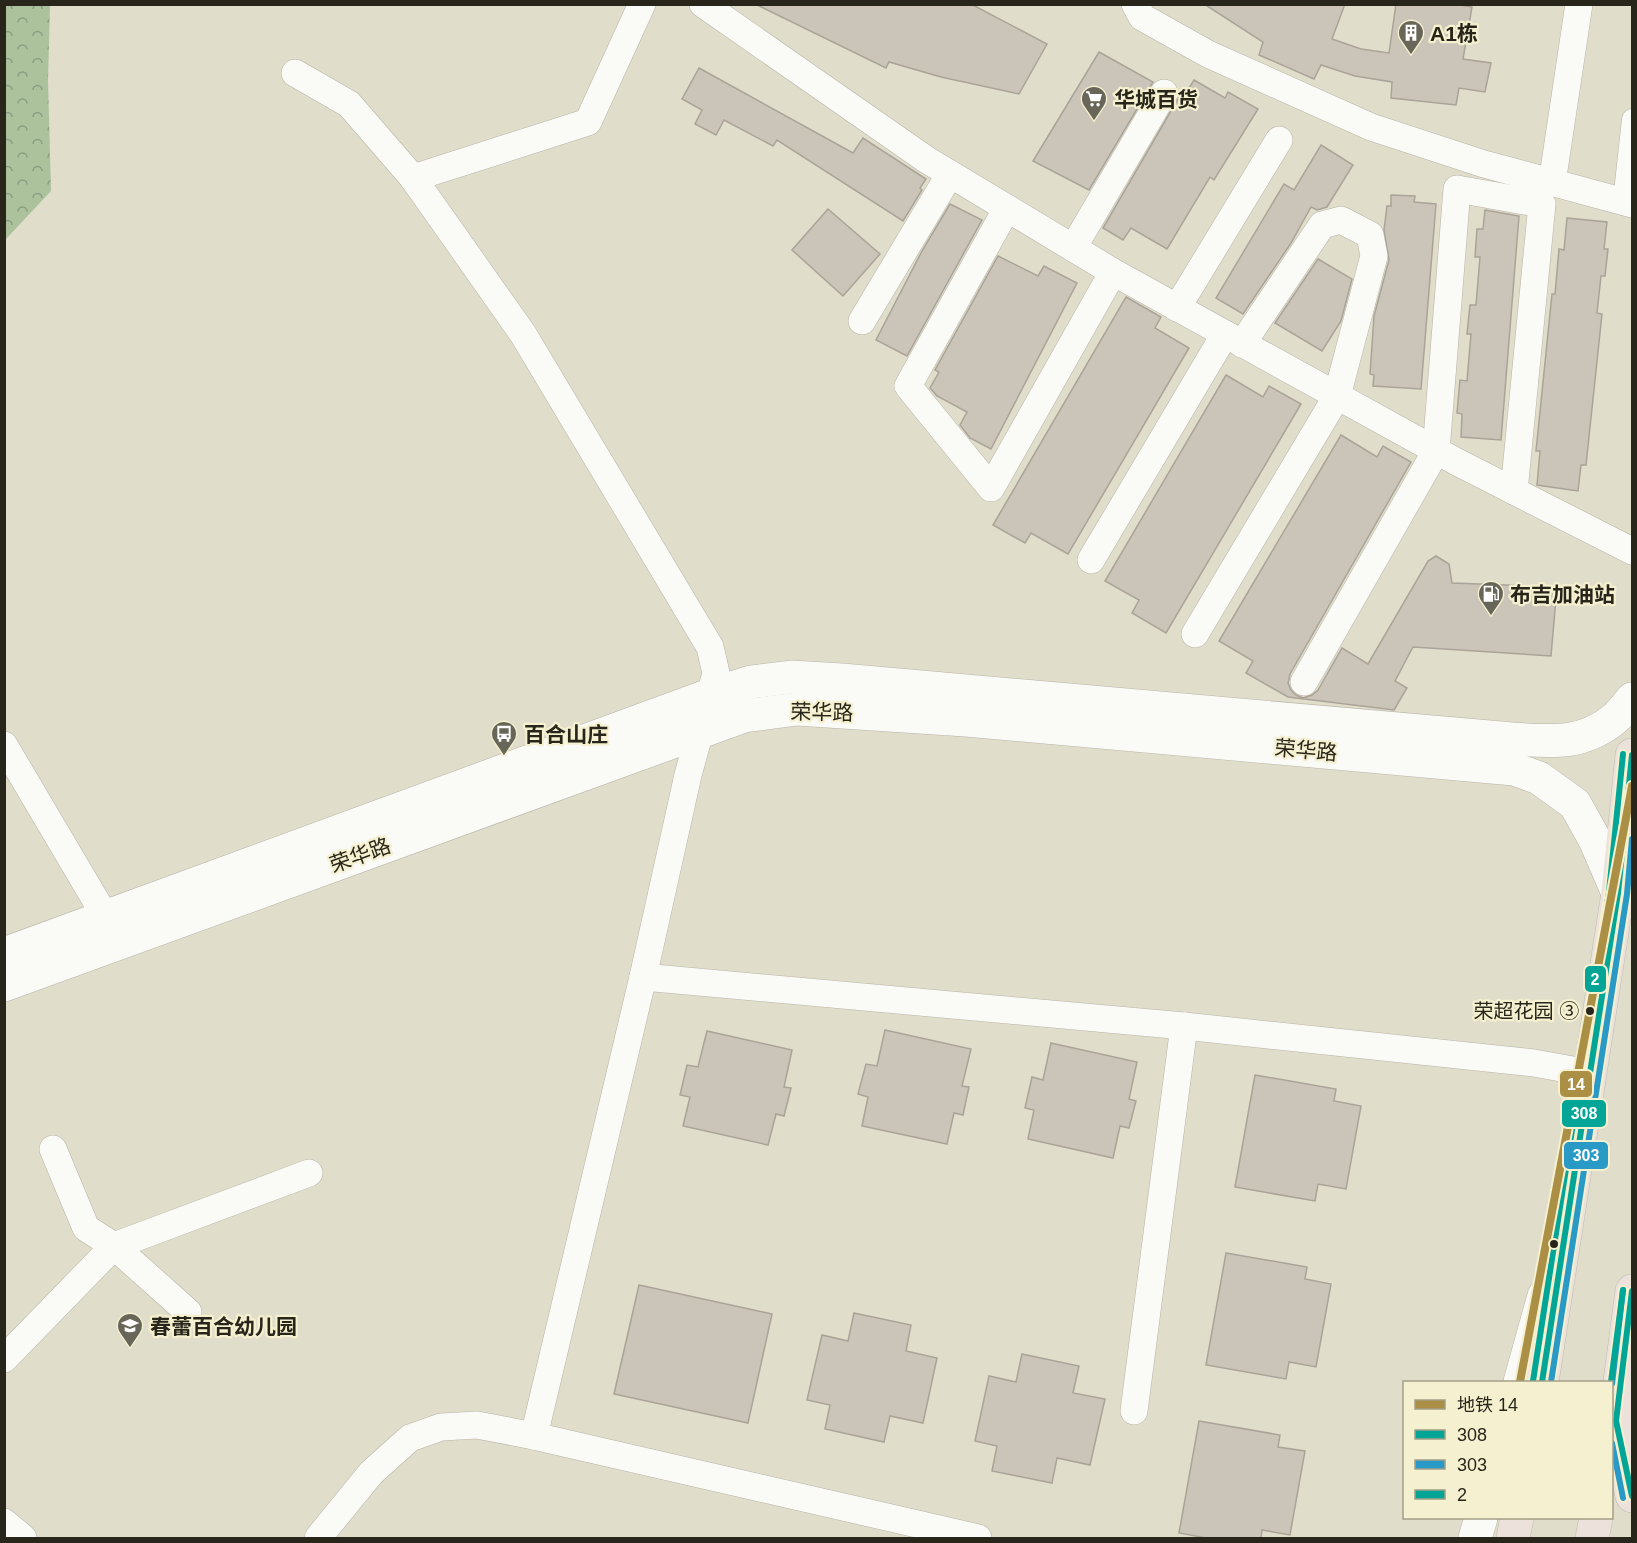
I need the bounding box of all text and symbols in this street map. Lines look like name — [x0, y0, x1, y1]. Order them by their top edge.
building icon: A1栋 — [1396, 18, 1426, 56]
place label: A1栋 — [1430, 22, 1478, 45]
supermarket icon: 华城百货 — [1079, 84, 1109, 122]
place label: 华城百货 — [1114, 88, 1198, 111]
fuel station icon: 布吉加油站 — [1476, 579, 1506, 617]
place label: 布吉加油站 — [1510, 583, 1615, 606]
street label: 荣华路 — [790, 700, 854, 724]
bus stop icon: 百合山庄 — [489, 719, 519, 757]
place label: 百合山庄 — [524, 723, 608, 746]
street label: 荣华路 — [1274, 736, 1338, 764]
street label: 荣华路 — [326, 833, 394, 877]
line badge: 2 — [1584, 965, 1607, 993]
text: 2 — [1591, 971, 1600, 988]
place label: 荣超花园 ③ — [1473, 1000, 1579, 1022]
marker: 荣超花园 ③ — [1584, 1005, 1596, 1017]
line badge: 14 — [1559, 1070, 1593, 1098]
text: 14 — [1567, 1076, 1585, 1093]
line badge: 308 — [1561, 1099, 1607, 1128]
text: 308 — [1571, 1105, 1597, 1122]
line badge: 303 — [1563, 1141, 1609, 1170]
text: 303 — [1573, 1147, 1599, 1164]
unlabelled marker — [1548, 1238, 1560, 1250]
school or university icon: 春蕾百合幼儿园 — [115, 1311, 145, 1349]
place label: 春蕾百合幼儿园 — [150, 1315, 297, 1338]
legend — [1403, 1381, 1613, 1519]
text: 地铁 14 — [1457, 1395, 1518, 1415]
text: 308 — [1457, 1425, 1487, 1445]
text: 303 — [1457, 1455, 1487, 1475]
text: 2 — [1457, 1485, 1467, 1505]

